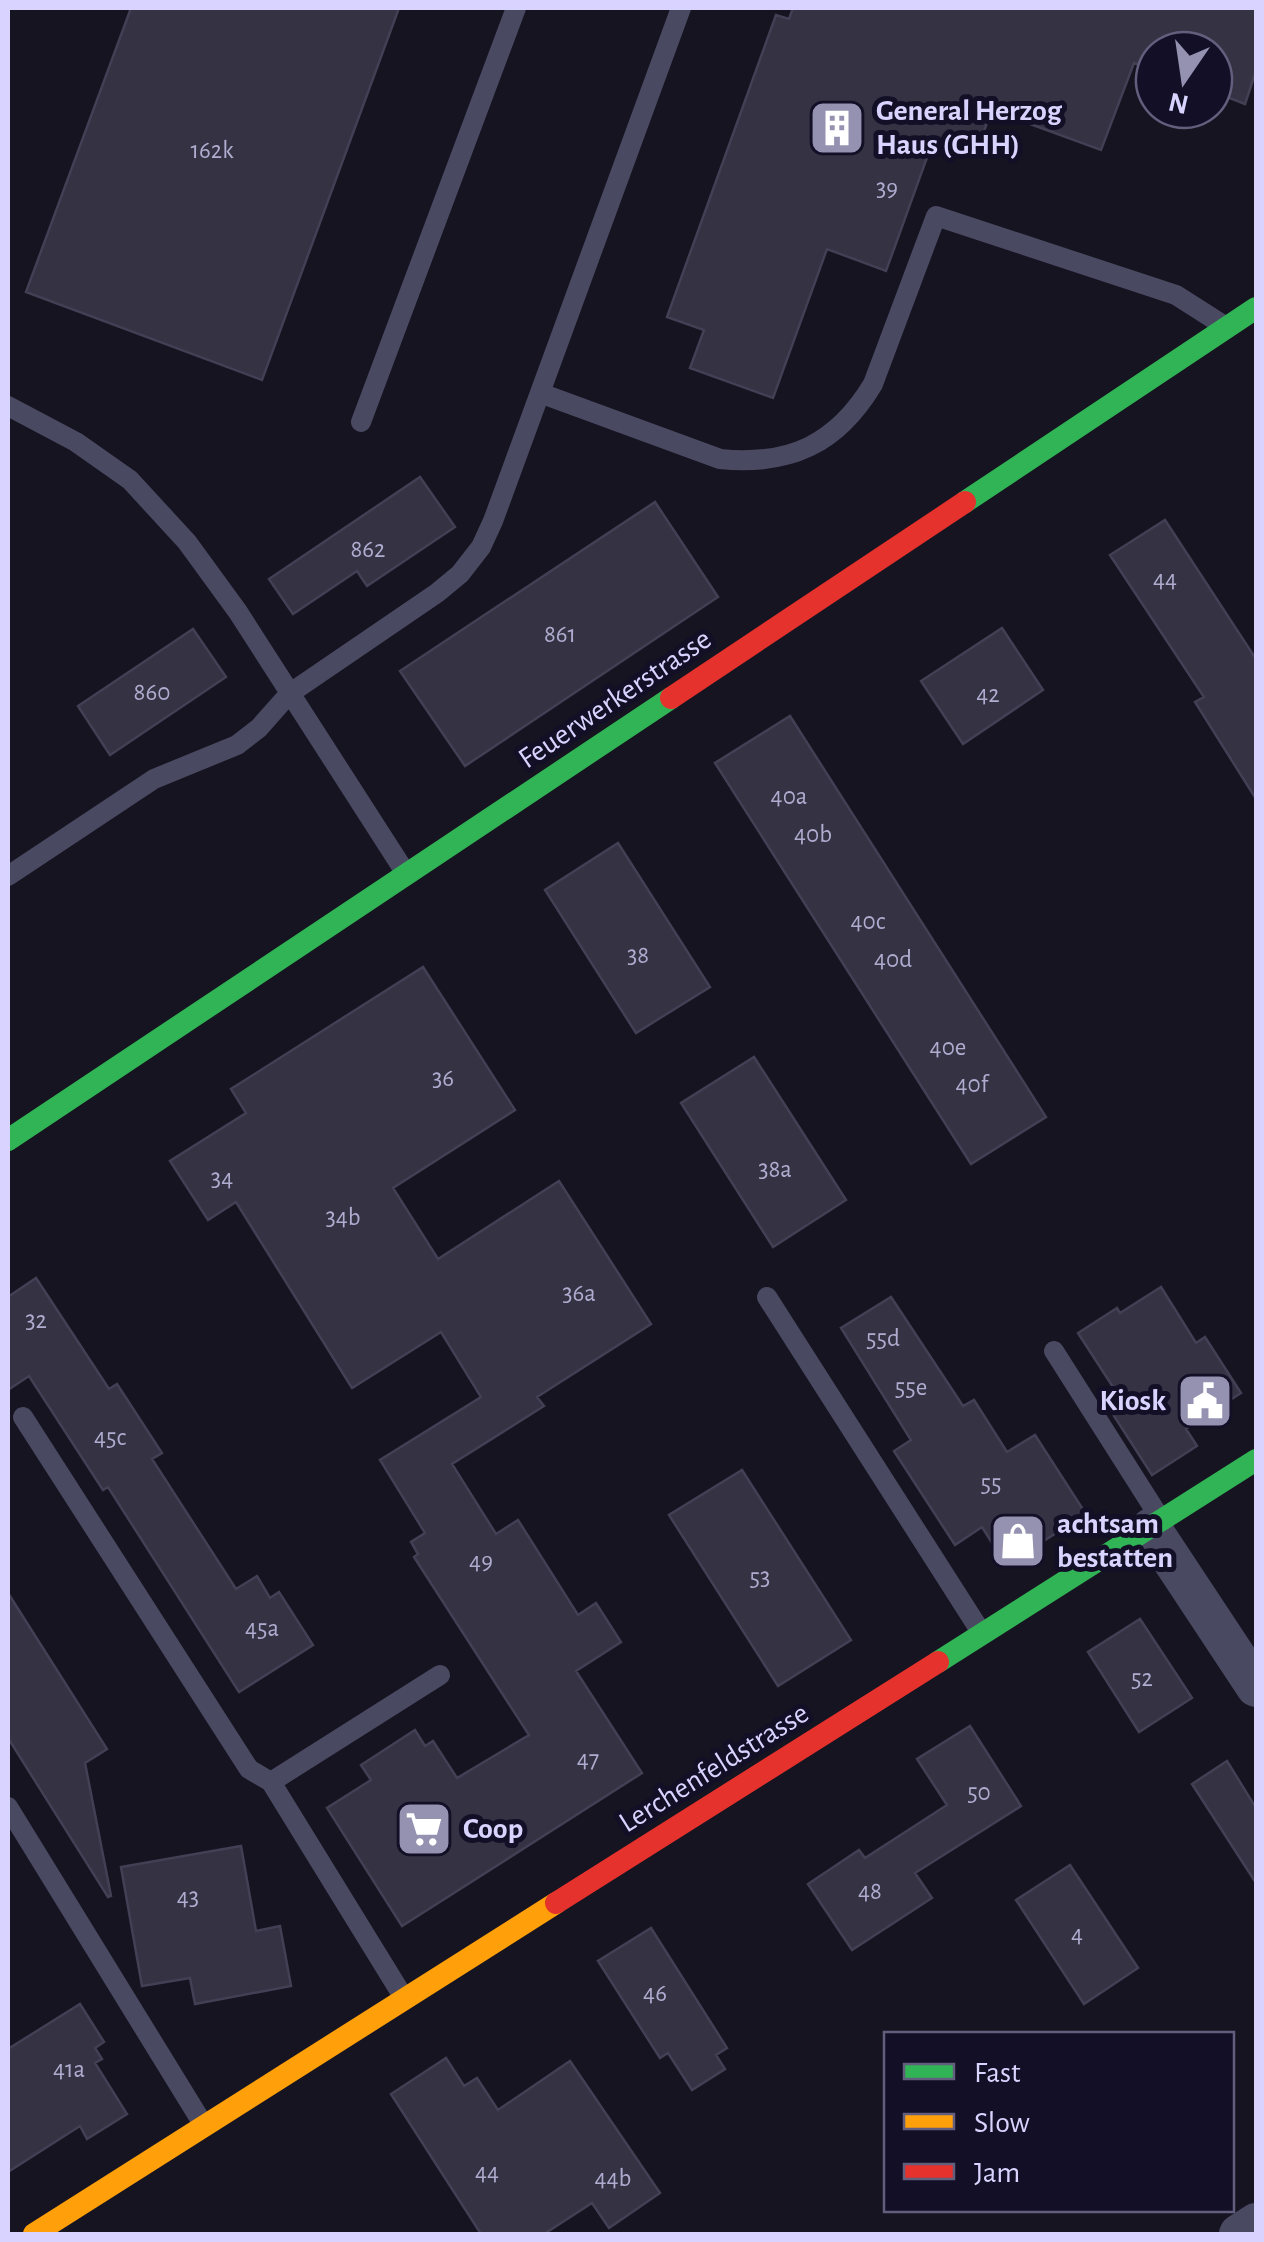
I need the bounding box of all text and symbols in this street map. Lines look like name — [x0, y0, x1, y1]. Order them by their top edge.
north arrow — [1134, 30, 1234, 130]
text: N — [1166, 87, 1191, 118]
place label: General Herzog Haus (GHH) — [876, 96, 1063, 160]
building icon: General Herzog Haus (GHH) — [807, 98, 867, 158]
house number: 162k — [190, 138, 234, 163]
house number: 39 — [876, 176, 898, 201]
house number: 862 — [351, 537, 385, 562]
house number: 44 — [1153, 567, 1177, 592]
house number: 861 — [544, 622, 576, 647]
street label: Feuerwerkerstrasse — [513, 624, 717, 774]
house number: 860 — [134, 680, 170, 705]
house number: 42 — [976, 682, 1000, 707]
house number: 40a — [771, 784, 807, 809]
house number: 40b — [794, 822, 832, 847]
house number: 40c — [851, 909, 886, 934]
house number: 38 — [627, 943, 649, 968]
house number: 40d — [874, 947, 912, 972]
house number: 40e — [930, 1035, 966, 1060]
house number: 36 — [432, 1066, 454, 1091]
house number: 40f — [956, 1072, 990, 1097]
house number: 38a — [758, 1157, 792, 1182]
house number: 34 — [211, 1166, 233, 1191]
house number: 34b — [325, 1205, 361, 1230]
house number: 36a — [562, 1281, 596, 1306]
house number: 32 — [25, 1308, 47, 1333]
house number: 55d — [866, 1326, 900, 1351]
public building icon: Kiosk — [1175, 1371, 1235, 1431]
house number: 55e — [895, 1375, 927, 1400]
place label: Kiosk — [1099, 1386, 1166, 1416]
house number: 45c — [94, 1425, 126, 1450]
house number: 55 — [981, 1471, 1001, 1496]
place label: achtsam bestatten — [1057, 1509, 1173, 1573]
shop icon: achtsam bestatten — [988, 1511, 1048, 1571]
house number: 49 — [469, 1549, 493, 1574]
house number: 53 — [750, 1565, 770, 1590]
house number: 45a — [245, 1616, 279, 1641]
house number: 52 — [1131, 1666, 1153, 1691]
street label: Lerchenfeldstrasse — [614, 1698, 814, 1838]
house number: 47 — [577, 1747, 599, 1772]
house number: 50 — [967, 1780, 991, 1805]
supermarket icon: Coop — [394, 1799, 454, 1859]
place label: Coop — [463, 1814, 523, 1844]
house number: 48 — [858, 1879, 882, 1904]
house number: 43 — [177, 1885, 199, 1910]
house number: 4 — [1071, 1922, 1083, 1947]
house number: 46 — [643, 1981, 667, 2006]
legend — [884, 2032, 1234, 2212]
house number: 41a — [53, 2057, 85, 2082]
text: Fast — [974, 2058, 1021, 2088]
text: Slow — [974, 2108, 1030, 2138]
text: Jam — [974, 2158, 1020, 2188]
house number: 44 — [475, 2160, 499, 2185]
house number: 44b — [595, 2166, 631, 2191]

